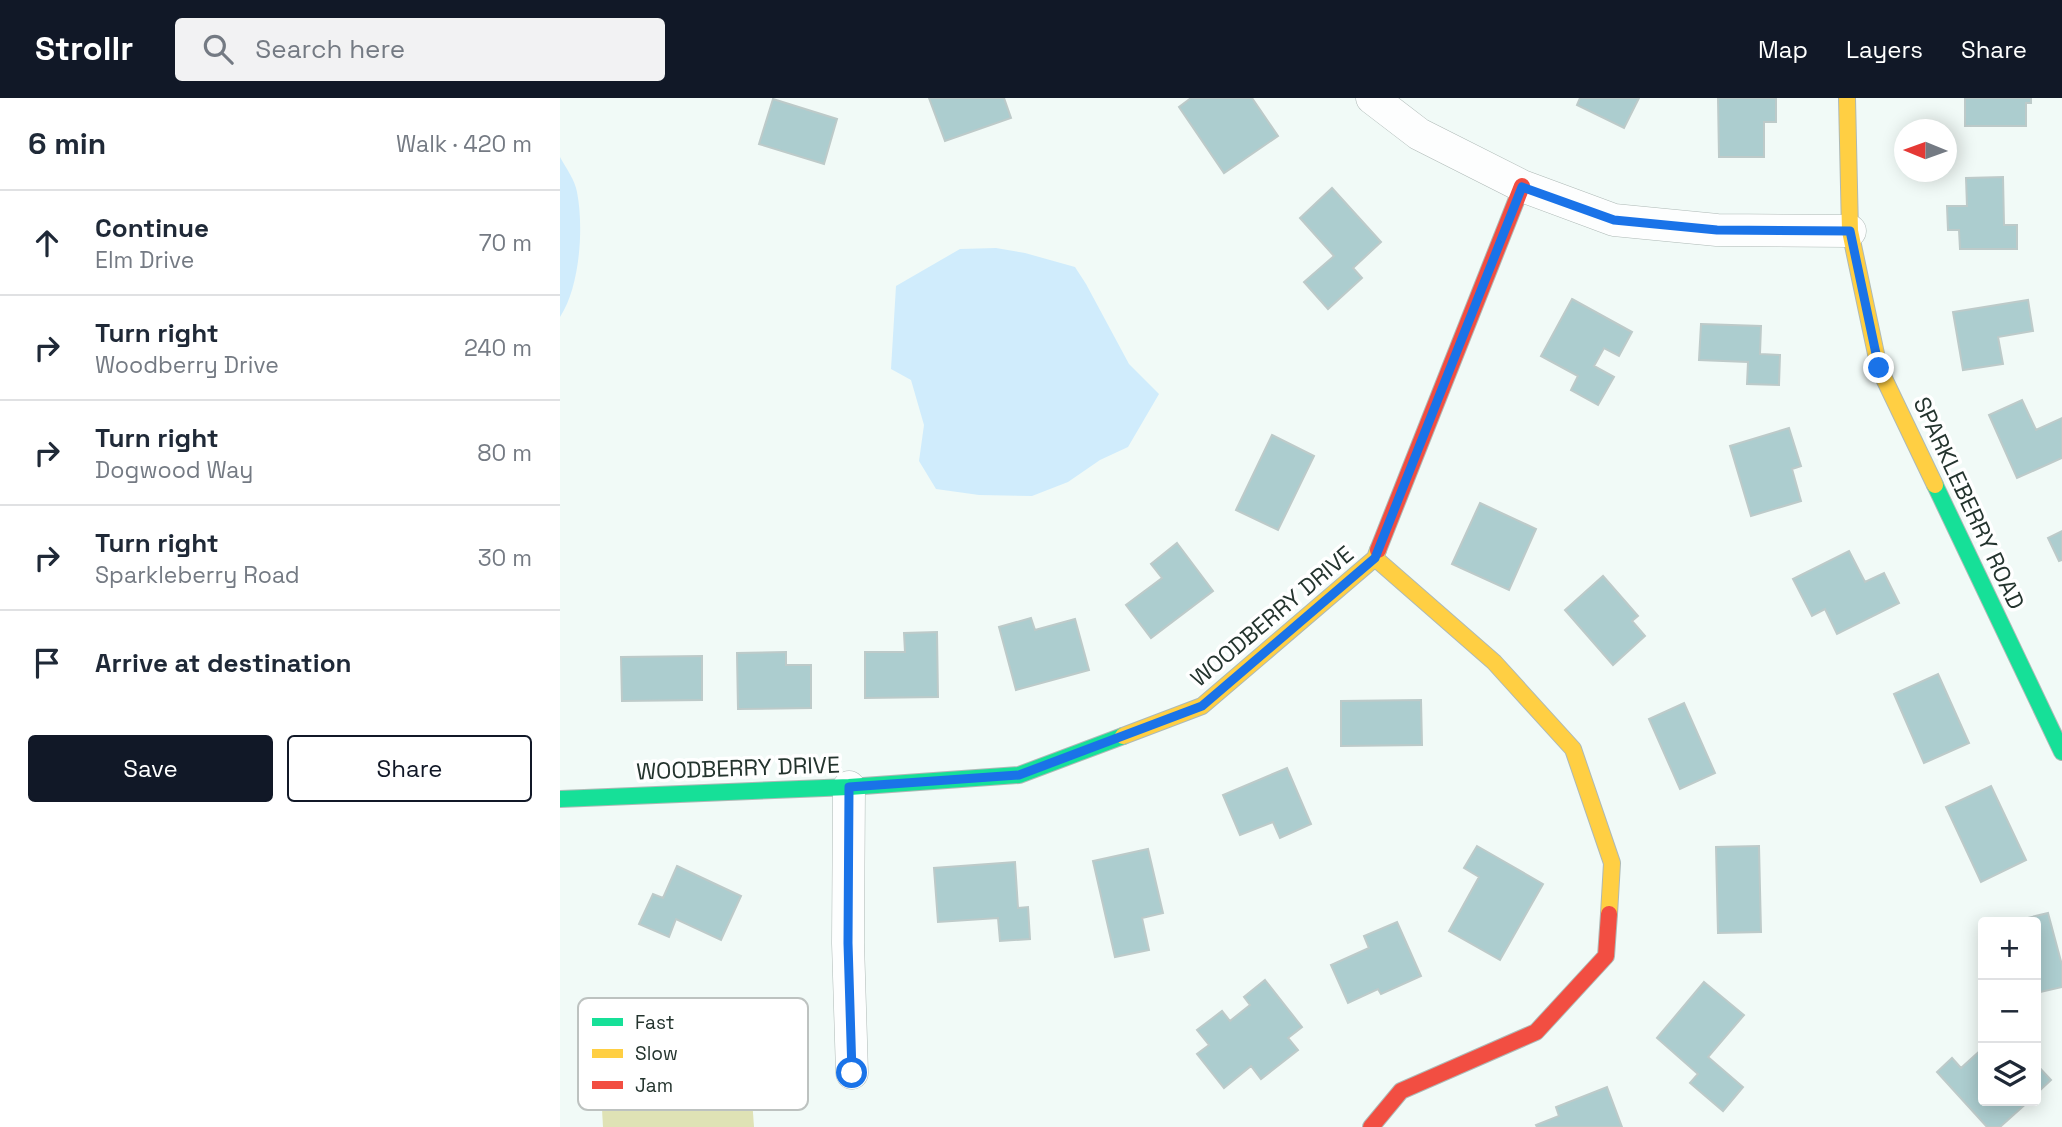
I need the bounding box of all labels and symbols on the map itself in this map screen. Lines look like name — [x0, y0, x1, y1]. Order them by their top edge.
north arrow — [1894, 119, 1957, 182]
route end — [1863, 352, 1894, 383]
street label: SPARKLEBERRY ROAD — [1907, 392, 2031, 614]
street label: WOODBERRY DRIVE — [1184, 539, 1360, 693]
street label: WOODBERRY DRIVE — [636, 749, 840, 787]
legend — [578, 998, 808, 1110]
text: Fast — [635, 1010, 675, 1035]
text: Slow — [635, 1041, 678, 1066]
route start — [836, 1057, 867, 1088]
text: Jam — [635, 1073, 673, 1098]

